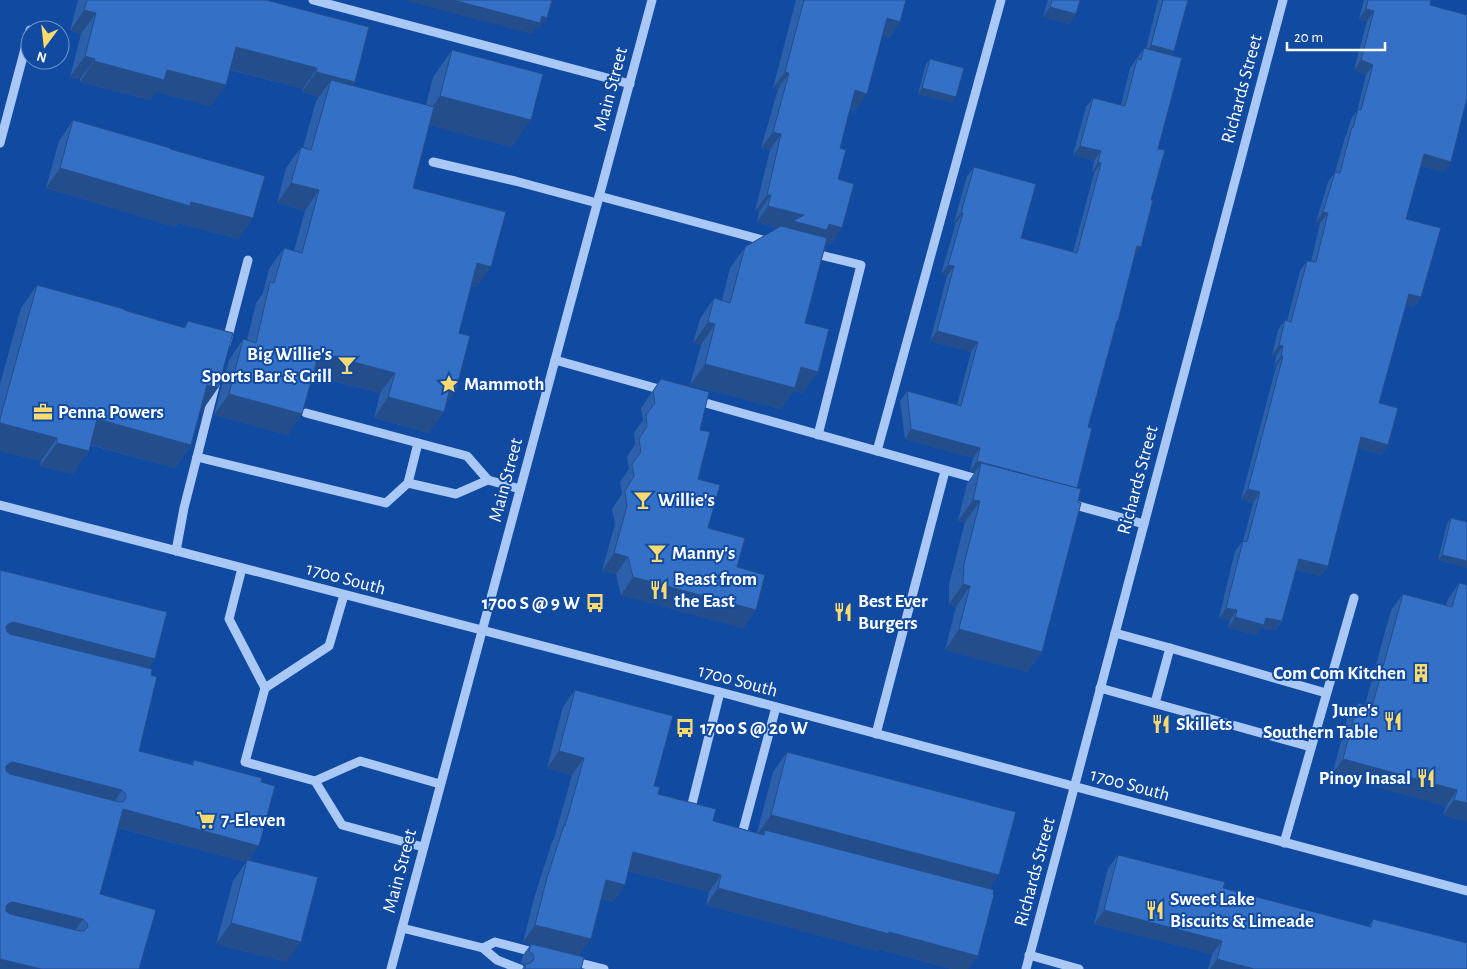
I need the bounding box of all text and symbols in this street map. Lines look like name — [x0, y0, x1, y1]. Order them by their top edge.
north arrow — [20, 20, 70, 70]
scale bar — [1287, 20, 1384, 52]
text: 20 m — [1294, 30, 1323, 45]
street label: Richards Street — [1218, 33, 1266, 145]
street label: Main Street — [591, 45, 631, 133]
text: N — [35, 49, 48, 65]
place label: Big Willie's Sports Bar & Grill — [202, 345, 332, 386]
bar icon: Big Willie's Sports Bar & Grill — [336, 354, 358, 376]
place icon: Mammoth — [438, 373, 460, 395]
place label: Mammoth — [464, 375, 544, 394]
office icon: Penna Powers — [32, 401, 54, 423]
place label: Penna Powers — [58, 403, 164, 422]
street label: Richards Street — [1114, 424, 1162, 536]
street label: Main Street — [486, 436, 526, 524]
bar icon: Willie's — [632, 489, 654, 511]
place label: Willie's — [658, 491, 715, 510]
bar icon: Manny's — [646, 542, 668, 564]
place label: Manny's — [672, 544, 735, 563]
street label: 1700 South — [304, 559, 388, 599]
place label: Beast from the East — [674, 570, 757, 611]
restaurant icon: Beast from the East — [648, 579, 670, 601]
bus stop icon: 1700 S @ 9 W — [584, 592, 606, 614]
place label: Best Ever Burgers — [858, 592, 928, 633]
place label: 1700 S @ 9 W — [482, 594, 581, 613]
restaurant icon: Best Ever Burgers — [832, 601, 854, 623]
street label: 1700 South — [696, 661, 780, 701]
building icon: Com Com Kitchen — [1410, 662, 1432, 684]
place label: Com Com Kitchen — [1273, 664, 1406, 683]
place label: June's Southern Table — [1263, 701, 1378, 742]
restaurant icon: June's Southern Table — [1382, 710, 1404, 732]
restaurant icon: Skillets — [1150, 713, 1172, 735]
place label: Skillets — [1176, 715, 1232, 734]
bus stop icon: 1700 S @ 20 W — [674, 717, 696, 739]
place label: 1700 S @ 20 W — [700, 719, 809, 738]
street label: 1700 South — [1088, 765, 1172, 805]
restaurant icon: Pinoy Inasal — [1415, 767, 1437, 789]
place label: Pinoy Inasal — [1319, 769, 1411, 788]
supermarket icon: 7-Eleven — [195, 809, 217, 831]
place label: 7-Eleven — [221, 811, 285, 830]
street label: Richards Street — [1011, 816, 1059, 928]
street label: Main Street — [380, 827, 420, 915]
place label: Sweet Lake Biscuits & Limeade — [1170, 890, 1314, 931]
restaurant icon: Sweet Lake Biscuits & Limeade — [1144, 899, 1166, 921]

